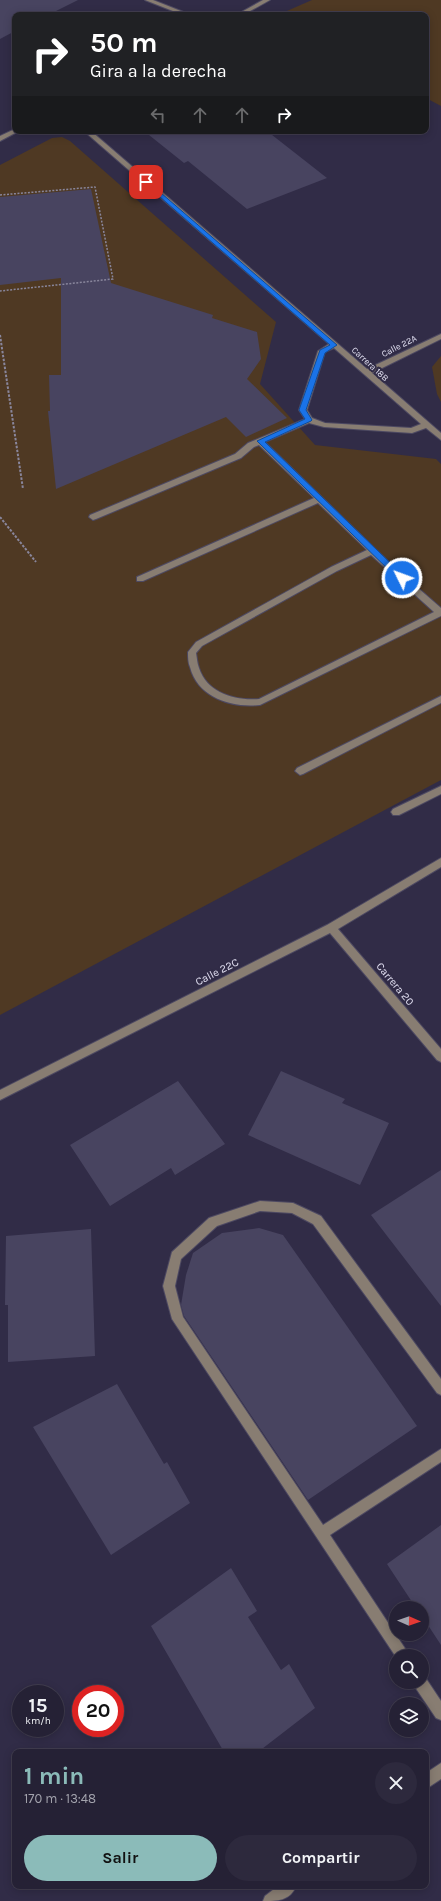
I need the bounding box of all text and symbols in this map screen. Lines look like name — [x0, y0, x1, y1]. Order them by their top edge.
text: 50 m — [90, 26, 158, 59]
icon: right — [24, 28, 76, 80]
text: Gira a la derecha — [90, 60, 227, 82]
icon: left — [147, 104, 169, 126]
icon: ahead — [189, 104, 211, 126]
icon: ahead — [231, 104, 253, 126]
icon: right — [273, 104, 295, 126]
pin — [129, 165, 163, 199]
icon: arrive — [135, 171, 157, 193]
street label: Calle 22A — [380, 333, 418, 359]
street label: Carrera 18B — [350, 345, 390, 383]
position arrow — [381, 557, 423, 599]
street label: Calle 22C — [193, 955, 241, 988]
street label: Carrera 20 — [373, 960, 417, 1008]
north arrow — [389, 1601, 429, 1641]
map controls — [389, 1601, 429, 1737]
button: search — [389, 1649, 429, 1689]
speed limit sign: 20 — [72, 1685, 124, 1737]
text: 15 — [29, 1694, 47, 1717]
button: layers — [389, 1697, 429, 1737]
text: km/h — [25, 1715, 51, 1727]
text: 1 min — [24, 1762, 84, 1790]
button: close — [375, 1762, 417, 1804]
text: 170 m · 13:48 — [24, 1791, 96, 1806]
button: Salir — [24, 1835, 217, 1881]
button: Compartir — [225, 1835, 417, 1881]

